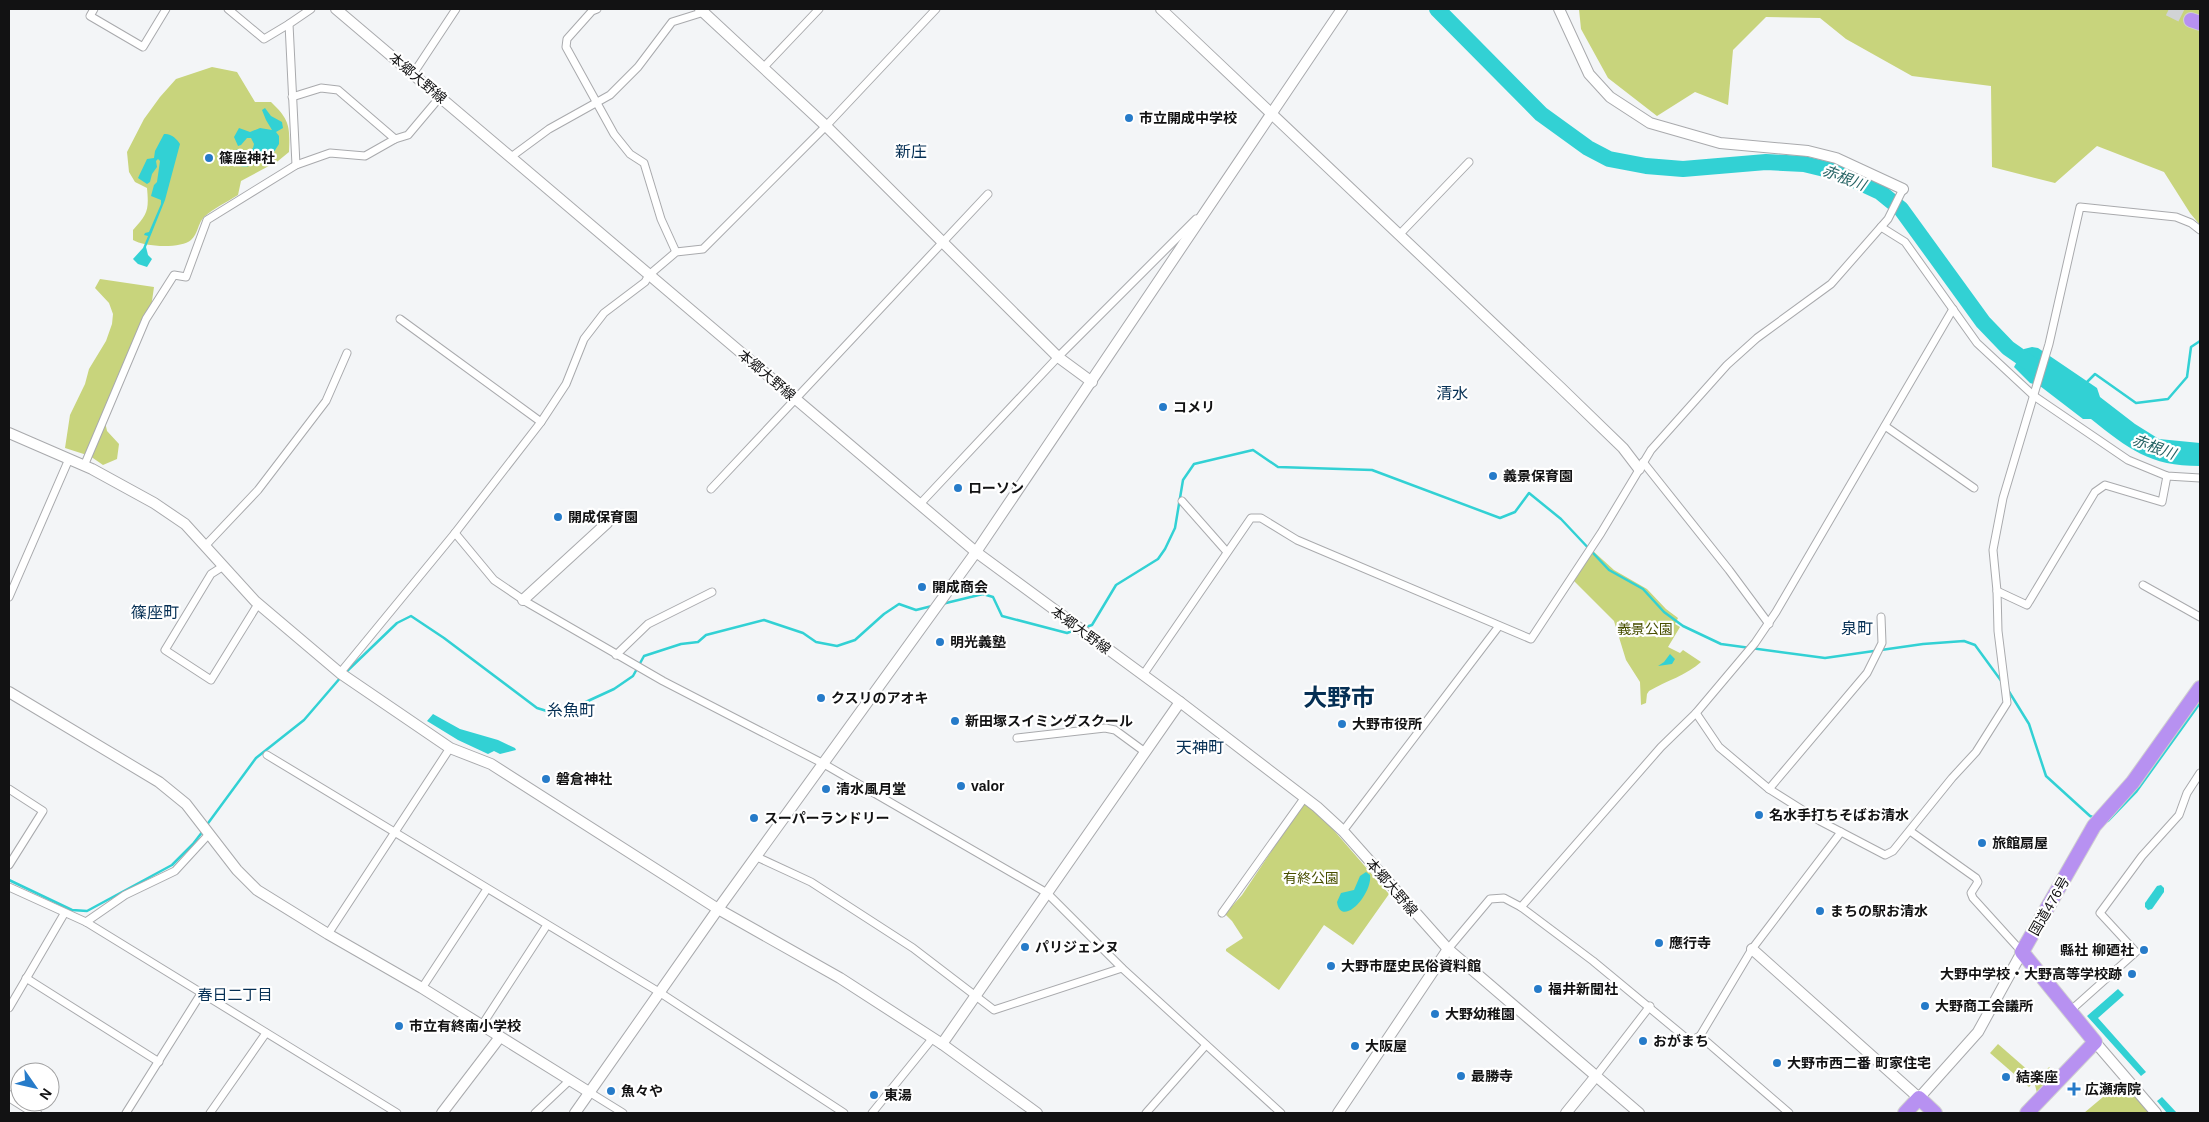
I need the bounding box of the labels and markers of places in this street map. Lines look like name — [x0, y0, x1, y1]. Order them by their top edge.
place label: 市立開成中学校 — [1139, 110, 1237, 126]
marker: 市立開成中学校 — [1123, 112, 1135, 124]
place label: 篠座神社 — [219, 150, 275, 166]
marker: 篠座神社 — [203, 152, 215, 164]
place label: コメリ — [1173, 399, 1215, 415]
marker: コメリ — [1157, 401, 1169, 413]
place label: 義景保育園 — [1503, 468, 1573, 484]
marker: 義景保育園 — [1487, 470, 1499, 482]
place label: ローソン — [968, 480, 1024, 496]
marker: ローソン — [952, 482, 964, 494]
place label: 開成保育園 — [568, 509, 638, 525]
marker: 開成保育園 — [552, 511, 564, 523]
place label: 開成商会 — [932, 579, 988, 595]
marker: 開成商会 — [916, 581, 928, 593]
place label: 明光義塾 — [950, 634, 1006, 650]
marker: 明光義塾 — [934, 636, 946, 648]
place label: クスリのアオキ — [831, 690, 929, 706]
marker: クスリのアオキ — [815, 692, 827, 704]
place label: 新田塚スイミングスクール — [965, 713, 1133, 729]
marker: 新田塚スイミングスクール — [949, 715, 961, 727]
place label: 大野市役所 — [1352, 716, 1422, 732]
marker: 大野市役所 — [1336, 718, 1348, 730]
place label: 磐倉神社 — [556, 771, 612, 787]
marker: 磐倉神社 — [540, 773, 552, 785]
place label: valor — [971, 778, 1005, 794]
marker: valor — [955, 780, 967, 792]
place label: 清水風月堂 — [836, 781, 906, 797]
marker: 清水風月堂 — [820, 783, 832, 795]
place label: 名水手打ちそばお清水 — [1769, 807, 1909, 823]
marker: 名水手打ちそばお清水 — [1753, 809, 1765, 821]
place label: スーパーランドリー — [764, 810, 890, 826]
marker: スーパーランドリー — [748, 812, 760, 824]
place label: 旅館扇屋 — [1992, 835, 2048, 851]
marker: 旅館扇屋 — [1976, 837, 1988, 849]
place label: まちの駅お清水 — [1830, 903, 1928, 919]
marker: まちの駅お清水 — [1814, 905, 1826, 917]
place label: 應行寺 — [1669, 935, 1711, 951]
marker: 應行寺 — [1653, 937, 1665, 949]
place label: パリジェンヌ — [1035, 939, 1119, 955]
marker: パリジェンヌ — [1019, 941, 1031, 953]
place label: 縣社 柳廼社 — [2060, 942, 2134, 958]
marker: 縣社 柳廼社 — [2138, 944, 2150, 956]
place label: 大野市歴史民俗資料館 — [1341, 958, 1481, 974]
marker: 大野市歴史民俗資料館 — [1325, 960, 1337, 972]
place label: 大野中学校・大野高等学校跡 — [1940, 966, 2122, 982]
marker: 大野中学校・大野高等学校跡 — [2126, 968, 2138, 980]
place label: 福井新聞社 — [1548, 981, 1618, 997]
marker: 福井新聞社 — [1532, 983, 1544, 995]
place label: 大野商工会議所 — [1935, 998, 2033, 1014]
marker: 大野商工会議所 — [1919, 1000, 1931, 1012]
place label: 大野幼稚園 — [1445, 1006, 1515, 1022]
marker: 大野幼稚園 — [1429, 1008, 1441, 1020]
place label: 市立有終南小学校 — [409, 1018, 521, 1034]
marker: 市立有終南小学校 — [393, 1020, 405, 1032]
place label: おがまち — [1653, 1033, 1709, 1049]
marker: おがまち — [1637, 1035, 1649, 1047]
place label: 大阪屋 — [1365, 1038, 1407, 1054]
marker: 大阪屋 — [1349, 1040, 1361, 1052]
place label: 大野市西二番 町家住宅 — [1787, 1055, 1931, 1071]
marker: 大野市西二番 町家住宅 — [1771, 1057, 1783, 1069]
place label: 最勝寺 — [1471, 1068, 1513, 1084]
place label: 結楽座 — [2016, 1069, 2058, 1085]
marker: 最勝寺 — [1455, 1070, 1467, 1082]
marker: 結楽座 — [2000, 1071, 2012, 1083]
place label: 広瀬病院 — [2085, 1081, 2141, 1097]
marker: 広瀬病院 — [2067, 1082, 2081, 1096]
place label: 魚々や — [621, 1083, 663, 1099]
marker: 魚々や — [605, 1085, 617, 1097]
place label: 東湯 — [884, 1087, 912, 1103]
marker: 東湯 — [868, 1089, 880, 1101]

